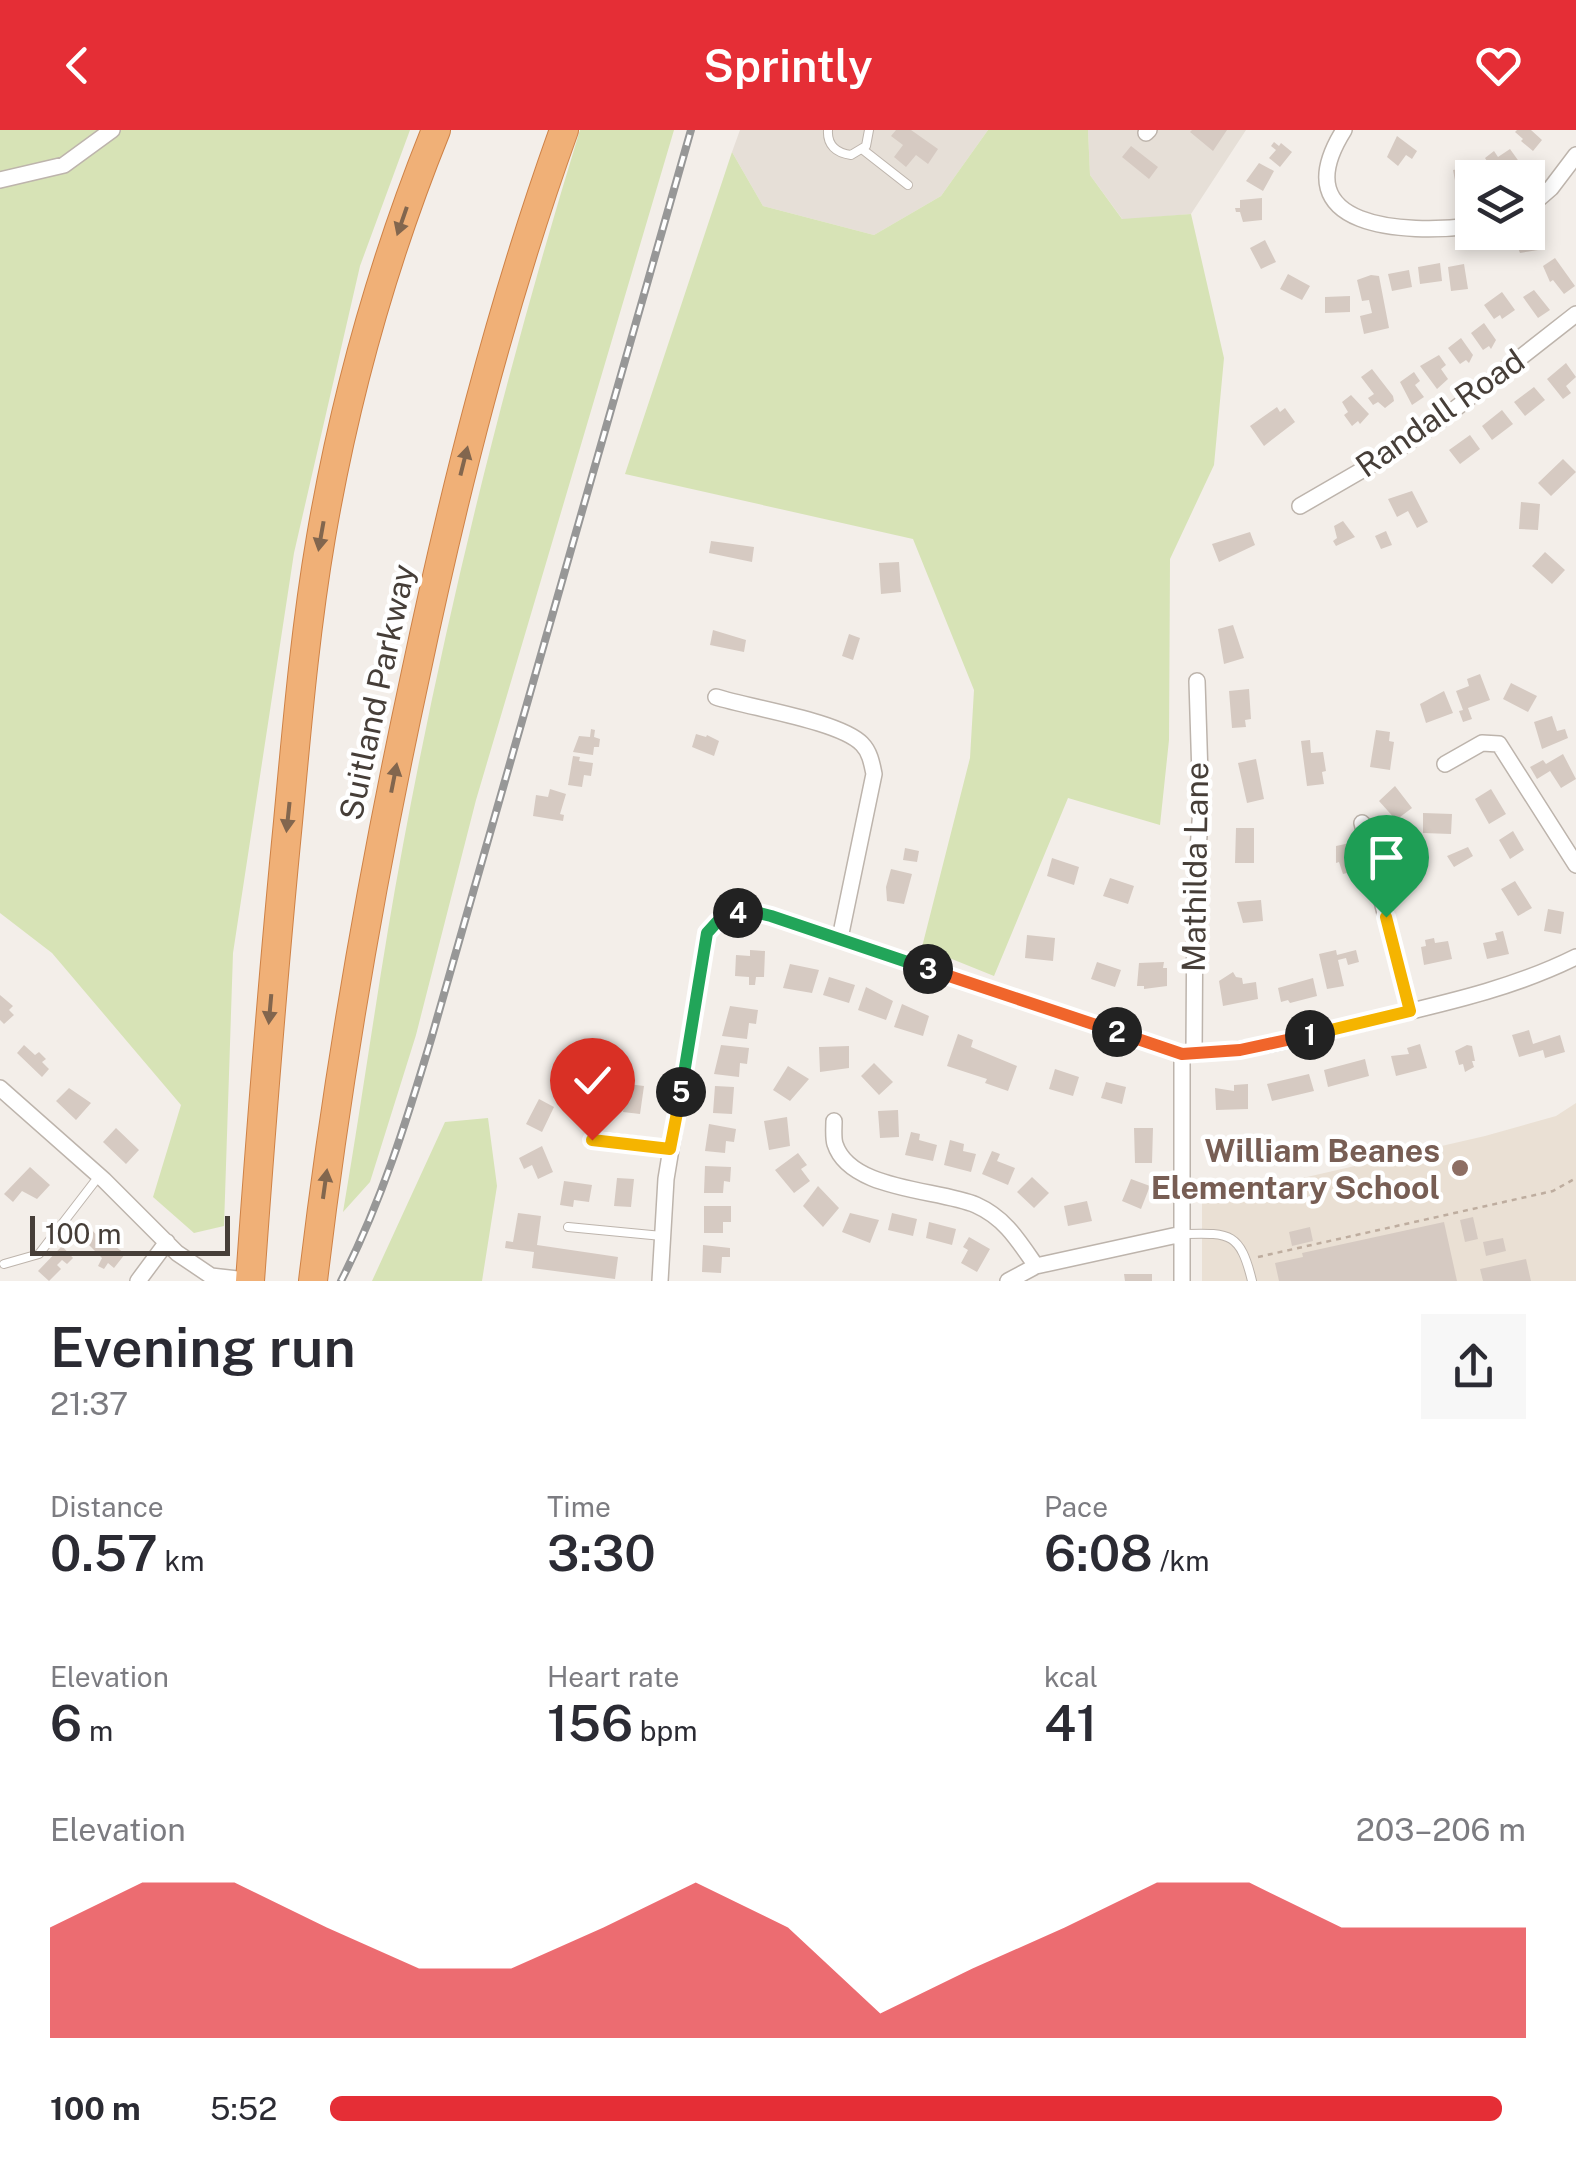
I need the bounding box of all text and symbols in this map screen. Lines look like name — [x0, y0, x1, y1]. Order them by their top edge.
icon: back — [50, 38, 105, 93]
icon: heart — [1471, 38, 1526, 93]
text: Sprintly — [703, 39, 873, 92]
map controls — [1455, 160, 1545, 250]
button: layers — [1455, 160, 1545, 250]
one-way arrow — [393, 207, 408, 237]
street label: Randall Road — [1349, 341, 1531, 485]
one-way arrow — [457, 445, 473, 476]
one-way arrow — [313, 521, 329, 552]
street label: Suitland Parkway — [332, 561, 422, 823]
one-way arrow — [387, 762, 402, 793]
street label: Mathilda Lane — [1175, 762, 1215, 972]
one-way arrow — [280, 801, 296, 833]
pin — [1344, 815, 1429, 918]
icon: arrive — [1359, 830, 1414, 885]
pin: 4 — [713, 888, 763, 938]
text: 4 — [729, 896, 747, 929]
pin: 3 — [903, 944, 953, 994]
text: 3 — [919, 952, 937, 985]
one-way arrow — [262, 994, 278, 1025]
pin: 2 — [1092, 1007, 1142, 1057]
pin: 1 — [1285, 1010, 1335, 1060]
text: 2 — [1108, 1015, 1126, 1048]
text: 1 — [1304, 1018, 1316, 1051]
pin — [550, 1038, 635, 1141]
icon: check — [565, 1053, 620, 1108]
pin: 5 — [656, 1067, 706, 1117]
text: 5 — [672, 1075, 690, 1108]
place label: William Beanes Elementary School — [1151, 1132, 1440, 1206]
marker: William Beanes Elementary School — [1449, 1157, 1471, 1179]
one-way arrow — [318, 1168, 334, 1200]
scale bar — [30, 1211, 230, 1256]
text: 100 m — [45, 1217, 122, 1250]
button: share — [1421, 1314, 1526, 1419]
text: Evening run — [50, 1315, 356, 1379]
text: 21:37 — [50, 1385, 128, 1422]
text: Distance — [50, 1490, 164, 1523]
text: Time — [547, 1490, 611, 1523]
text: Pace — [1044, 1490, 1108, 1523]
text: 0.57 — [50, 1523, 158, 1582]
text: 3:30 — [547, 1523, 656, 1582]
text: 6:08 — [1044, 1523, 1153, 1582]
text: km — [158, 1544, 204, 1577]
text: /km — [1153, 1544, 1209, 1577]
text: Elevation — [50, 1660, 169, 1693]
text: Heart rate — [547, 1660, 679, 1693]
text: kcal — [1044, 1660, 1098, 1693]
text: 6 — [50, 1693, 82, 1752]
text: 156 — [547, 1693, 633, 1752]
text: 41 — [1044, 1693, 1097, 1752]
text: m — [82, 1714, 113, 1747]
text: bpm — [633, 1714, 697, 1747]
text: Elevation — [50, 1811, 186, 1848]
text: 203–206 m — [1356, 1811, 1526, 1848]
text: 100 m — [50, 2090, 141, 2127]
text: 5:52 — [210, 2090, 277, 2127]

